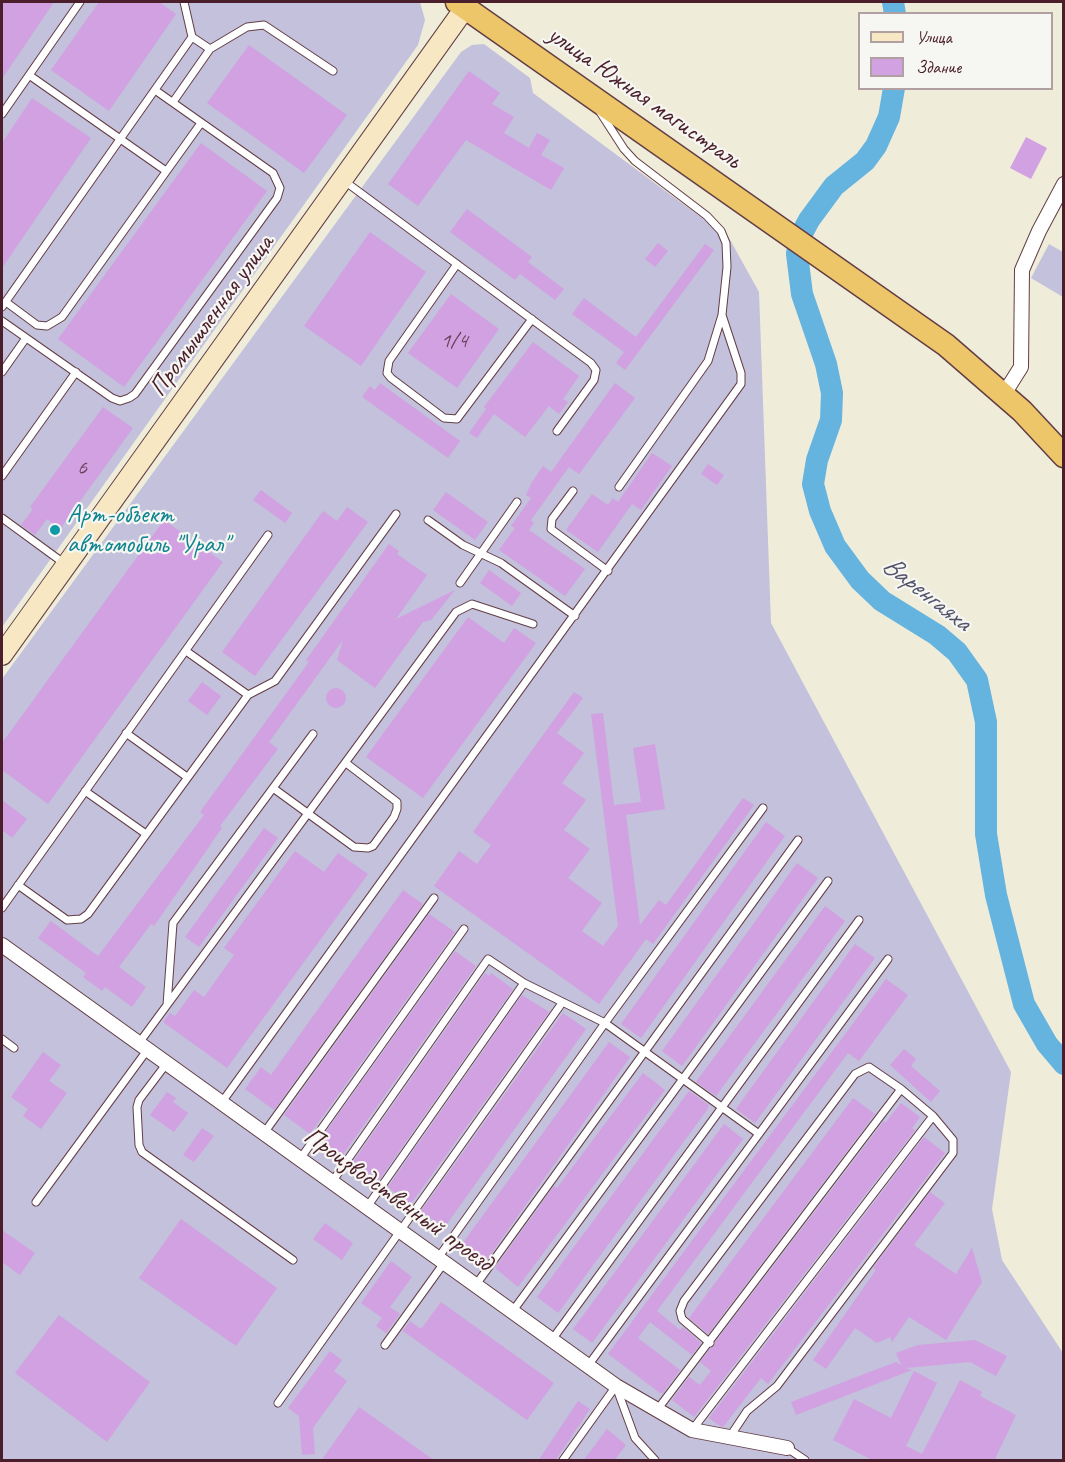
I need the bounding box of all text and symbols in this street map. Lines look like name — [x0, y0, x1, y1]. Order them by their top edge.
legend — [858, 12, 1053, 90]
street label: улица Южная магистраль — [541, 20, 747, 176]
text: Улица — [916, 26, 952, 48]
text: Здание — [916, 56, 961, 78]
street label: Промышленная улица — [143, 229, 281, 403]
house number: 1/4 — [440, 328, 468, 354]
house number: 6 — [77, 455, 87, 481]
place label: Арт-объект автомобиль "Урал" — [67, 499, 229, 560]
marker: Арт-объект автомобиль "Урал" — [48, 523, 62, 537]
water label: Варенгаяха — [875, 549, 977, 639]
street label: Производственный проезд — [297, 1121, 499, 1279]

